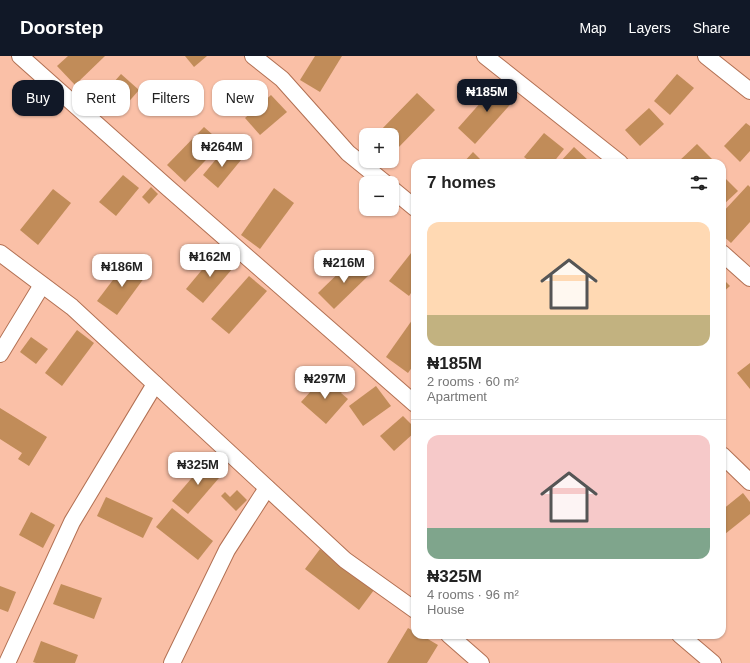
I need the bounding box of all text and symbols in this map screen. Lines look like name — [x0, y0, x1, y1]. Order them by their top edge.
text: Doorstep — [20, 17, 103, 38]
text: Map — [579, 20, 607, 36]
text: Layers — [629, 20, 671, 36]
text: Share — [693, 20, 730, 36]
pin: ₦185M — [459, 79, 515, 113]
chip: Buy — [12, 80, 64, 116]
chip: Rent — [72, 80, 130, 116]
chip: Filters — [138, 80, 204, 116]
chip: New — [212, 80, 268, 116]
text: ₦185M — [466, 84, 508, 99]
map controls — [359, 128, 399, 216]
button: + — [359, 128, 399, 168]
pin: ₦264M — [194, 134, 250, 168]
text: ₦264M — [201, 139, 243, 154]
icon: filters — [688, 172, 710, 194]
text: 7 homes — [427, 173, 496, 192]
button: − — [359, 176, 399, 216]
pin: ₦162M — [182, 244, 238, 278]
icon: home — [533, 248, 605, 320]
text: ₦162M — [189, 249, 231, 264]
pin: ₦216M — [316, 250, 372, 284]
pin: ₦186M — [94, 254, 150, 288]
text: ₦216M — [323, 255, 365, 270]
text: ₦186M — [101, 259, 143, 274]
text: ₦185M — [427, 354, 482, 373]
pin: ₦297M — [297, 366, 353, 400]
text: ₦297M — [304, 371, 346, 386]
text: 2 rooms · 60 m² — [427, 374, 519, 389]
text: Apartment — [427, 389, 487, 404]
pin: ₦325M — [170, 452, 226, 486]
text: ₦325M — [177, 457, 219, 472]
icon: home — [533, 461, 605, 533]
text: ₦325M — [427, 567, 482, 586]
text: 4 rooms · 96 m² — [427, 587, 519, 602]
text: House — [427, 602, 465, 617]

